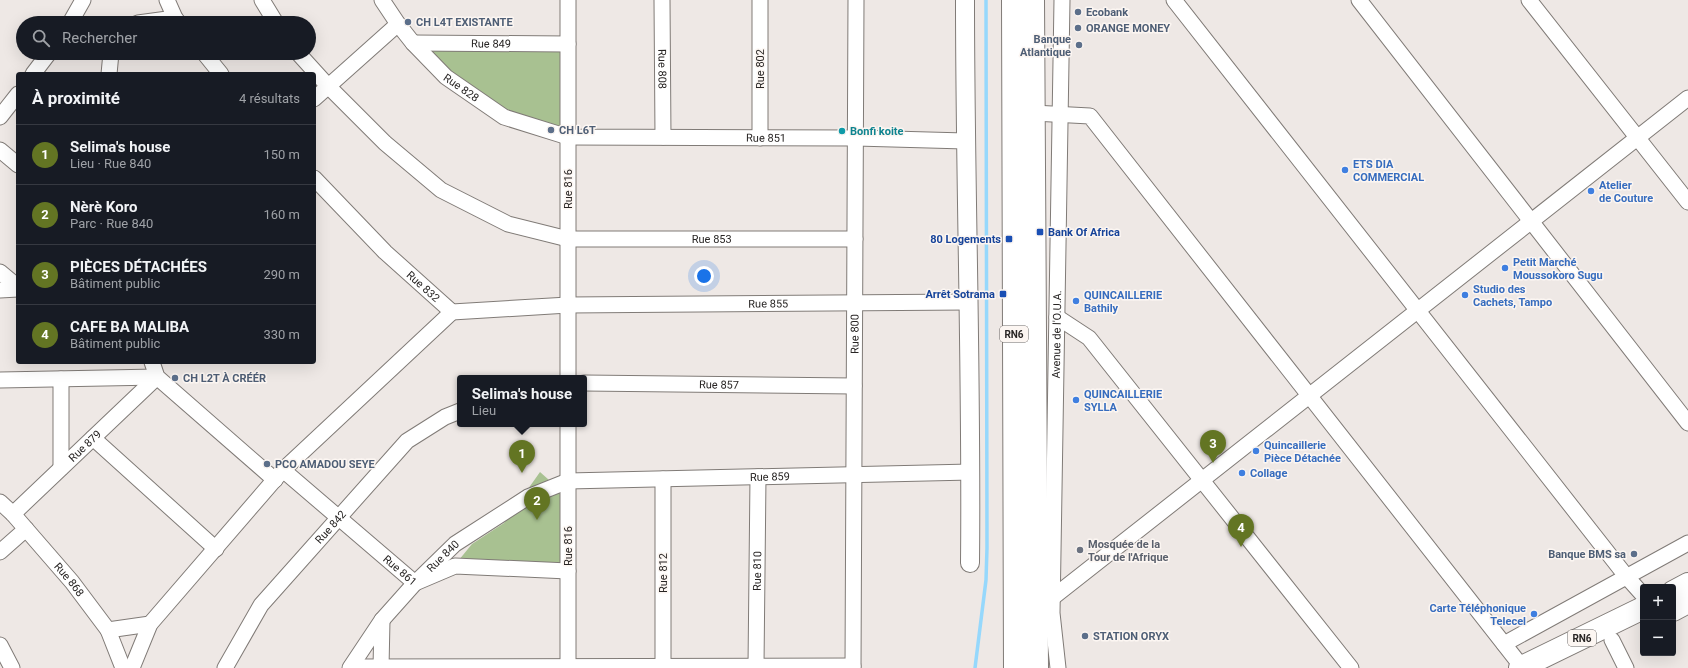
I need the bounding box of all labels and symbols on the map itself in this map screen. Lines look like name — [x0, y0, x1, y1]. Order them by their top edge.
place label: Ecobank — [1086, 6, 1128, 19]
marker: Ecobank — [1073, 7, 1083, 17]
place label: CH L4T EXISTANTE — [416, 16, 513, 29]
marker: CH L4T EXISTANTE — [403, 17, 413, 27]
place label: ORANGE MONEY — [1086, 22, 1170, 35]
marker: ORANGE MONEY — [1073, 23, 1083, 33]
place label: Banque Atlantique — [1020, 33, 1071, 59]
street label: Rue 849 — [471, 37, 511, 50]
marker: Banque Atlantique — [1074, 40, 1084, 50]
street label: Rue 808 — [656, 49, 669, 89]
street label: Rue 802 — [754, 49, 767, 89]
street label: Rue 828 — [441, 71, 481, 104]
place label: CH L6T — [559, 124, 596, 137]
marker: CH L6T — [546, 125, 556, 135]
place label: Bonfi koite — [850, 125, 904, 138]
marker: Bonfi koite — [837, 126, 847, 136]
street label: Rue 851 — [746, 131, 786, 144]
place label: ETS DIA COMMERCIAL — [1353, 158, 1424, 184]
marker: ETS DIA COMMERCIAL — [1340, 165, 1350, 175]
street label: Rue 816 — [562, 169, 575, 209]
place label: Atelier de Couture — [1599, 179, 1653, 205]
marker: Atelier de Couture — [1586, 186, 1596, 196]
place label: Bank Of Africa — [1048, 226, 1120, 239]
marker: Bank Of Africa — [1035, 227, 1045, 237]
street label: Rue 853 — [692, 233, 732, 246]
place label: 80 Logements — [930, 233, 1001, 246]
marker: 80 Logements — [1004, 234, 1014, 244]
place label: Petit Marché Moussokoro Sugu — [1513, 256, 1603, 282]
marker: Petit Marché Moussokoro Sugu — [1500, 263, 1510, 273]
your location — [694, 266, 714, 286]
street label: Rue 832 — [404, 268, 443, 305]
place label: Studio des Cachets, Tampo — [1473, 283, 1552, 309]
place label: Arrêt Sotrama — [925, 288, 995, 301]
marker: Arrêt Sotrama — [998, 289, 1008, 299]
place label: QUINCAILLERIE Bathily — [1084, 289, 1162, 315]
street label: Avenue de l'O.U.A. — [1049, 290, 1064, 379]
marker: Studio des Cachets, Tampo — [1460, 290, 1470, 300]
marker: QUINCAILLERIE Bathily — [1071, 296, 1081, 306]
street label: Rue 855 — [748, 297, 788, 310]
street label: Rue 800 — [848, 314, 861, 354]
road number: RN6 — [1000, 326, 1028, 342]
place label: CH L2T À CRÉÉR — [183, 372, 266, 385]
marker: CH L2T À CRÉÉR — [170, 373, 180, 383]
street label: Rue 857 — [699, 378, 739, 391]
place label: QUINCAILLERIE SYLLA — [1084, 388, 1162, 414]
marker: QUINCAILLERIE SYLLA — [1071, 395, 1081, 405]
street label: Rue 879 — [66, 427, 104, 464]
pin: 3 — [1200, 430, 1226, 463]
place label: Quincaillerie Pièce Détachée — [1264, 439, 1341, 465]
pin: 1 — [509, 440, 535, 473]
marker: Quincaillerie Pièce Détachée — [1251, 446, 1261, 456]
place label: PCO AMADOU SEYE — [275, 458, 375, 471]
marker: PCO AMADOU SEYE — [262, 459, 272, 469]
place label: Collage — [1250, 467, 1287, 480]
marker: Collage — [1237, 468, 1247, 478]
street label: Rue 859 — [750, 470, 790, 483]
pin: 2 — [524, 487, 550, 520]
street label: Rue 842 — [312, 508, 349, 546]
pin: 4 — [1228, 514, 1254, 547]
street label: Rue 816 — [562, 526, 575, 566]
street label: Rue 840 — [424, 537, 462, 575]
place label: Mosquée de la Tour de l'Afrique — [1088, 538, 1169, 564]
marker: Mosquée de la Tour de l'Afrique — [1075, 545, 1085, 555]
place label: Banque BMS sa — [1548, 548, 1626, 561]
marker: Banque BMS sa — [1629, 549, 1639, 559]
street label: Rue 810 — [750, 551, 764, 591]
street label: Rue 861 — [381, 552, 419, 588]
street label: Rue 812 — [657, 553, 670, 593]
street label: Rue 868 — [52, 560, 87, 599]
place label: Carte Téléphonique Telecel — [1429, 602, 1526, 628]
marker: Carte Téléphonique Telecel — [1529, 609, 1539, 619]
place label: STATION ORYX — [1093, 630, 1169, 643]
road number: RN6 — [1568, 630, 1596, 646]
marker: STATION ORYX — [1080, 631, 1090, 641]

